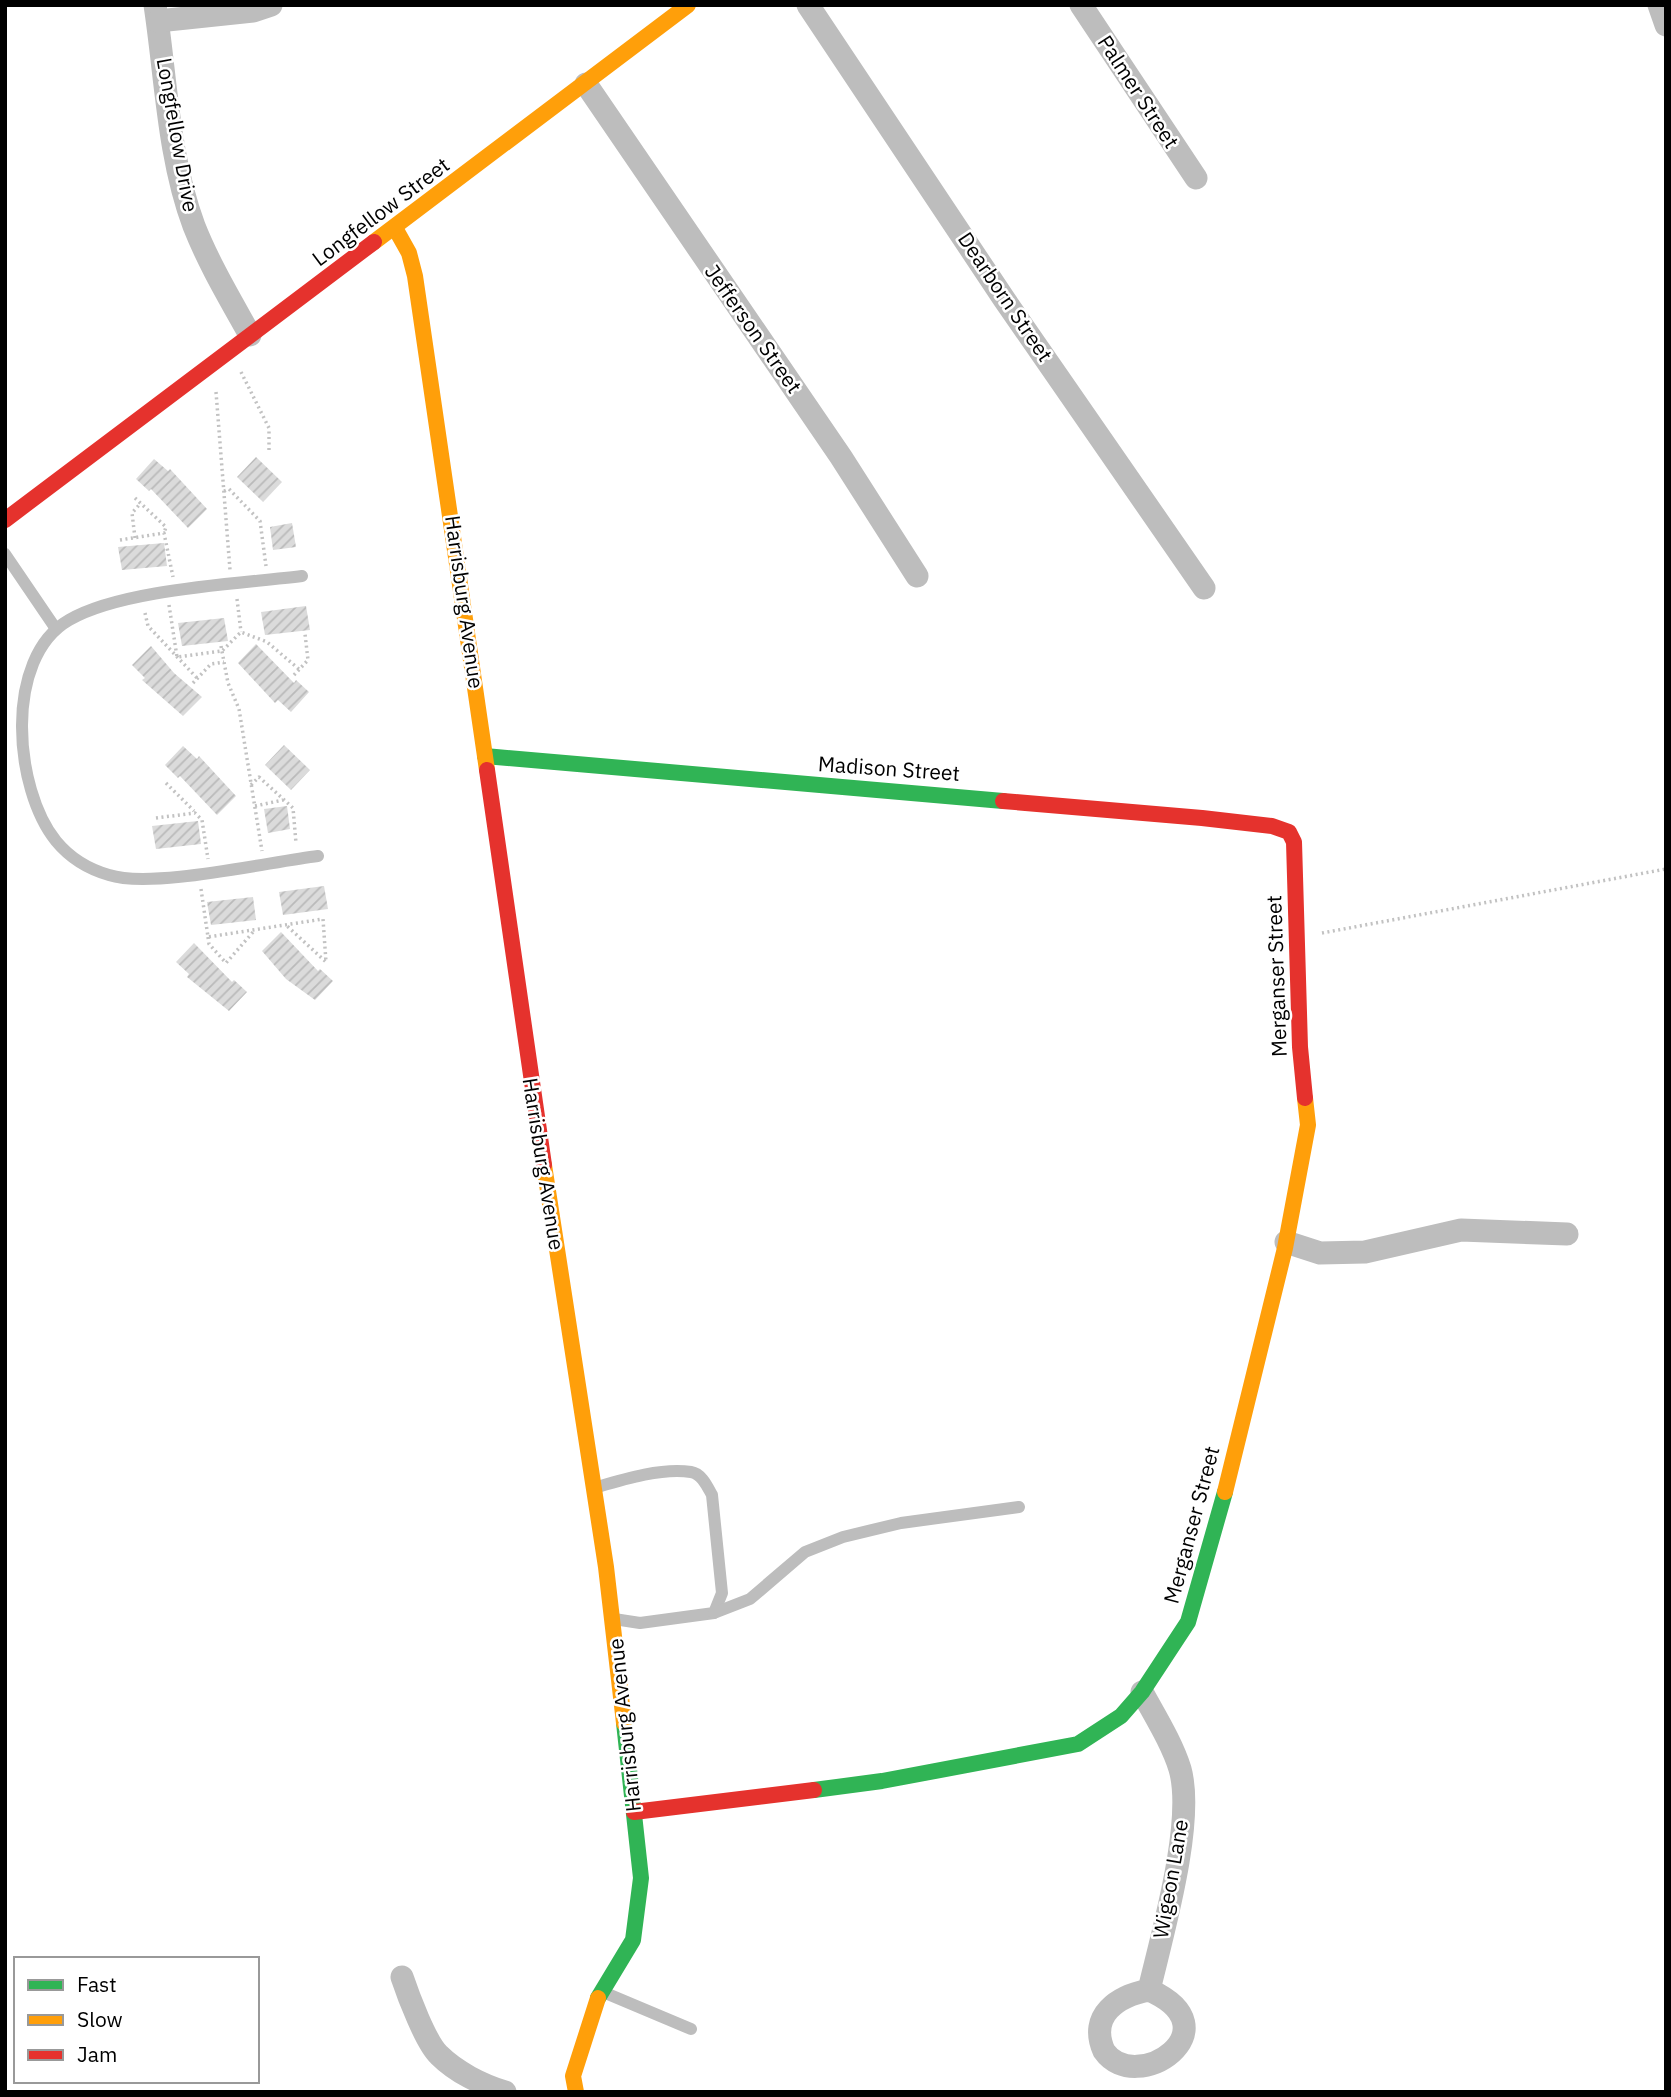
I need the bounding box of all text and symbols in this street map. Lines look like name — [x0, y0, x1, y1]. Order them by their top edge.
street label: Palmer Street — [1092, 29, 1186, 153]
street label: Longfellow Drive — [151, 56, 205, 214]
street label: Longfellow Street — [306, 150, 455, 272]
street label: Dearborn Street — [952, 226, 1060, 367]
street label: Jefferson Street — [699, 258, 809, 399]
street label: Harrisburg Avenue — [439, 514, 491, 690]
street label: Madison Street — [817, 749, 961, 787]
street label: Merganser Street — [1259, 895, 1293, 1057]
street label: Harrisburg Avenue — [517, 1076, 571, 1252]
street label: Merganser Street — [1157, 1443, 1226, 1607]
street label: Harrisburg Avenue — [601, 1637, 647, 1813]
street label: Wigeon Lane — [1146, 1817, 1194, 1940]
legend — [14, 1957, 259, 2083]
text: Fast — [77, 1970, 117, 1998]
text: Slow — [77, 2005, 123, 2033]
text: Jam — [77, 2040, 117, 2068]

